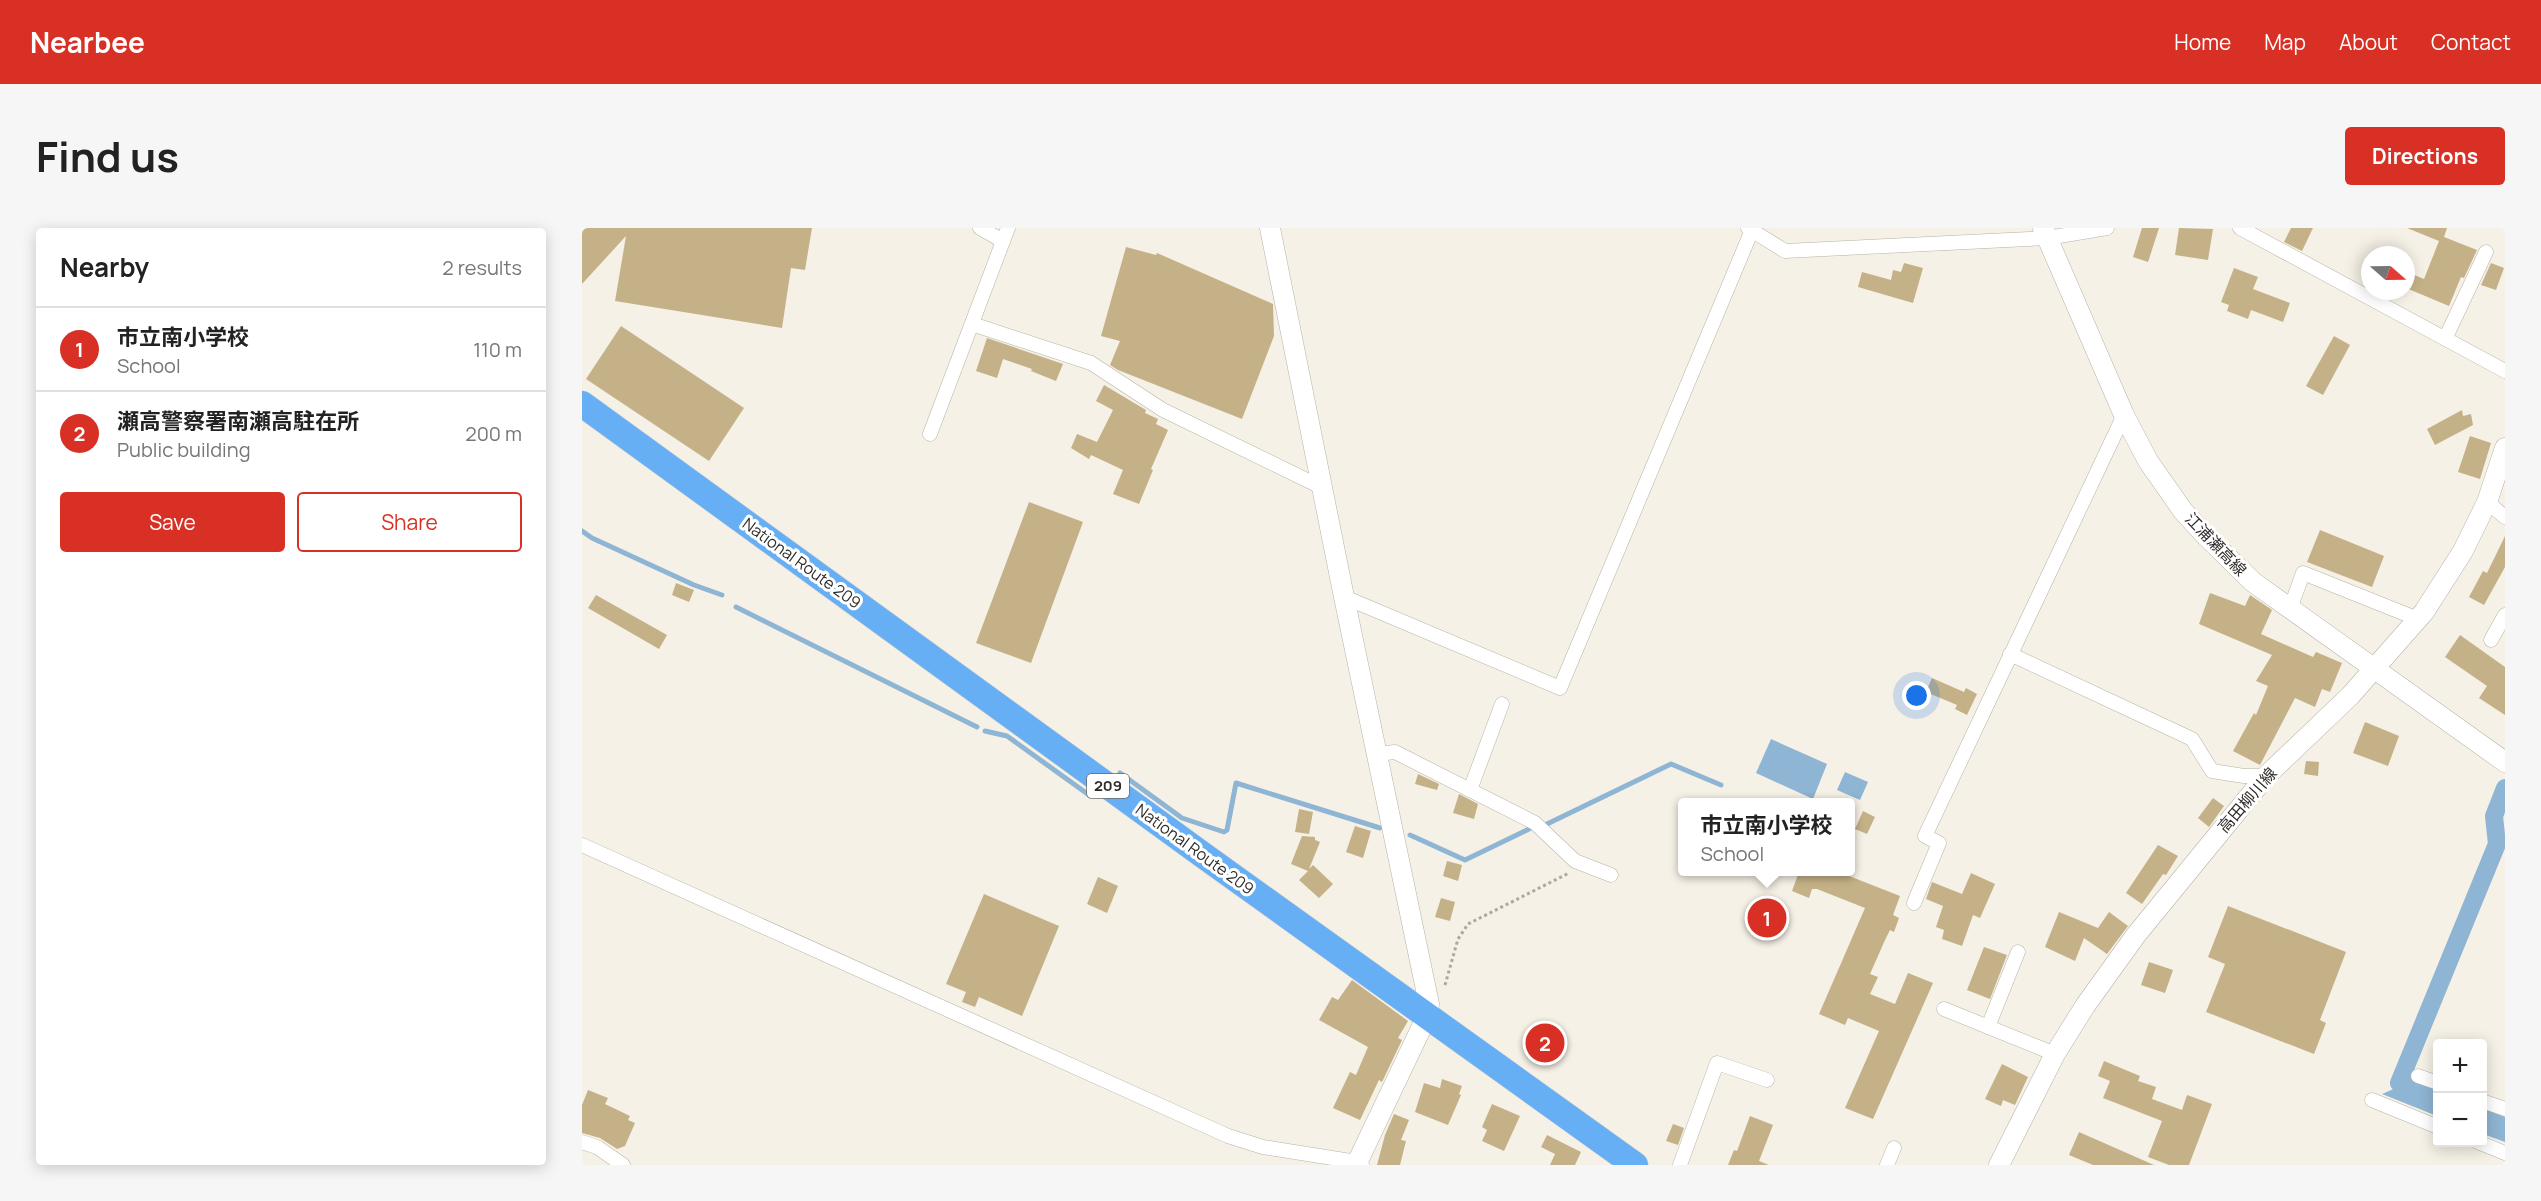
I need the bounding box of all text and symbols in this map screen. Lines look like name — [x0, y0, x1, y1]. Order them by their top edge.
text: Nearbee — [30, 23, 145, 61]
text: Home — [2174, 28, 2231, 56]
text: Map — [2264, 28, 2306, 56]
text: About — [2339, 28, 2398, 56]
text: Contact — [2431, 28, 2511, 56]
text: Find us — [36, 127, 179, 185]
button: Directions — [2345, 127, 2505, 185]
north arrow — [2361, 246, 2415, 300]
text: Nearby — [60, 249, 149, 285]
text: 2 results — [442, 254, 522, 281]
text: 市立南小学校 — [117, 322, 249, 352]
text: 1 — [75, 336, 84, 363]
text: 110 m — [473, 336, 522, 363]
text: School — [117, 352, 181, 379]
text: 瀬高警察署南瀬高駐在所 — [117, 406, 359, 436]
text: 2 — [74, 420, 85, 447]
text: 200 m — [465, 420, 522, 447]
text: Public building — [117, 436, 251, 463]
button: Save — [60, 492, 285, 552]
button: Share — [297, 492, 522, 552]
street label: 江浦瀬高線 — [2180, 508, 2252, 580]
street label: National Route 209 — [738, 513, 866, 613]
your location — [1902, 681, 1931, 710]
street label: 高田柳川線 — [2212, 763, 2282, 837]
road number: 209 — [1087, 774, 1129, 798]
popup — [1678, 798, 1855, 876]
street label: National Route 209 — [1131, 799, 1259, 899]
text: 市立南小学校 — [1700, 810, 1833, 840]
text: School — [1700, 840, 1764, 867]
pin: 1 — [1748, 896, 1786, 940]
pin: 2 — [1526, 1020, 1564, 1066]
map controls — [2433, 1039, 2487, 1147]
button: + — [2433, 1039, 2487, 1093]
button: − — [2433, 1093, 2487, 1147]

